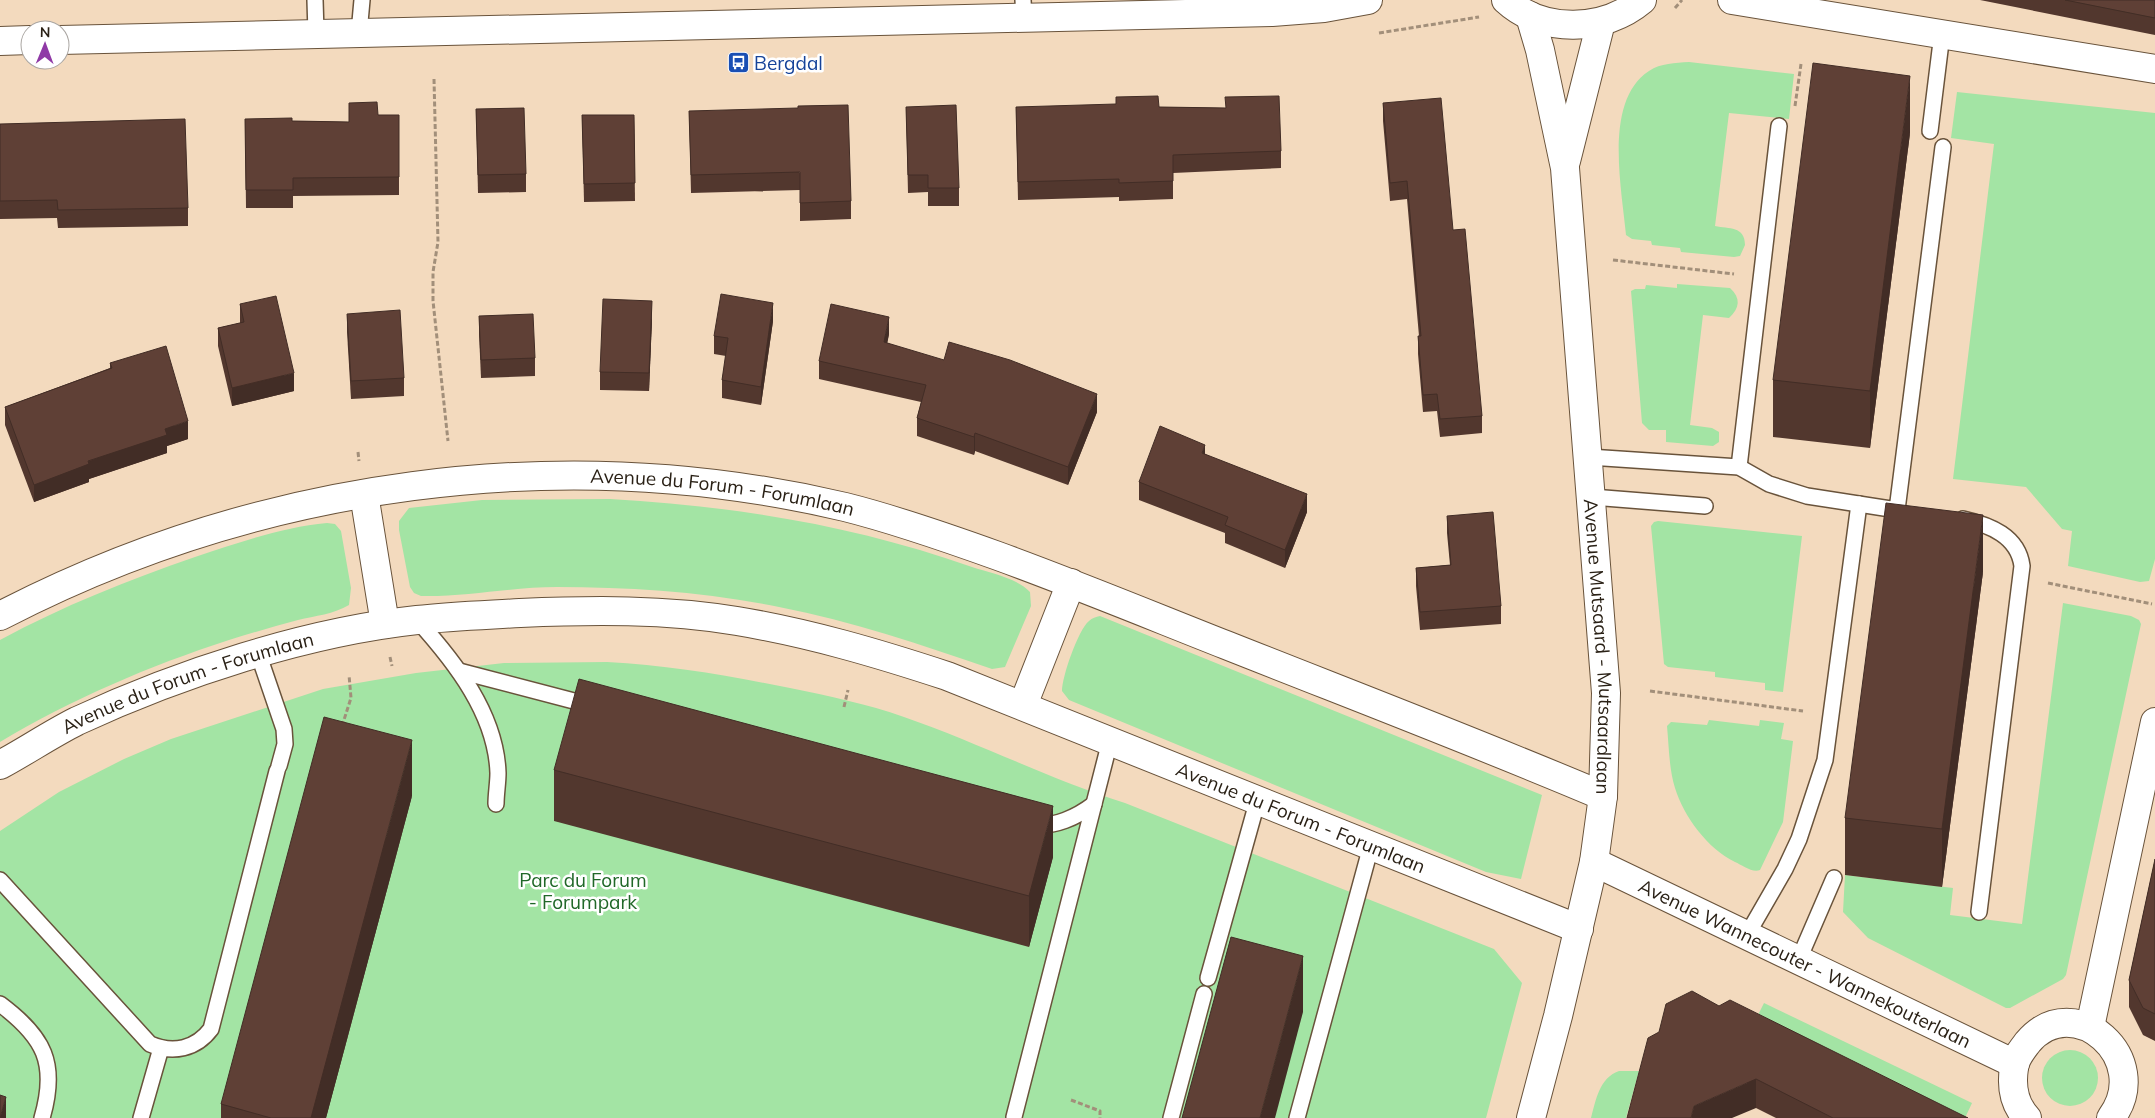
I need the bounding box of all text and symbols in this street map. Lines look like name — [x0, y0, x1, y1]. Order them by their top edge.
north arrow — [20, 20, 70, 70]
text: N — [40, 23, 51, 41]
bus stop icon: Bergdal — [726, 51, 750, 75]
place label: Bergdal — [754, 51, 823, 75]
street label: Avenue du Forum - Forumlaan — [590, 464, 857, 521]
street label: Avenue Mutsaard - Mutsaardlaan — [1579, 498, 1618, 795]
street label: Avenue du Forum - Forumlaan — [57, 627, 316, 739]
street label: Avenue du Forum - Forumlaan — [1173, 757, 1429, 878]
park label: Parc du Forum - Forumpark — [519, 868, 647, 914]
street label: Avenue Wannecouter - Wannekouterlaan — [1635, 873, 1975, 1053]

